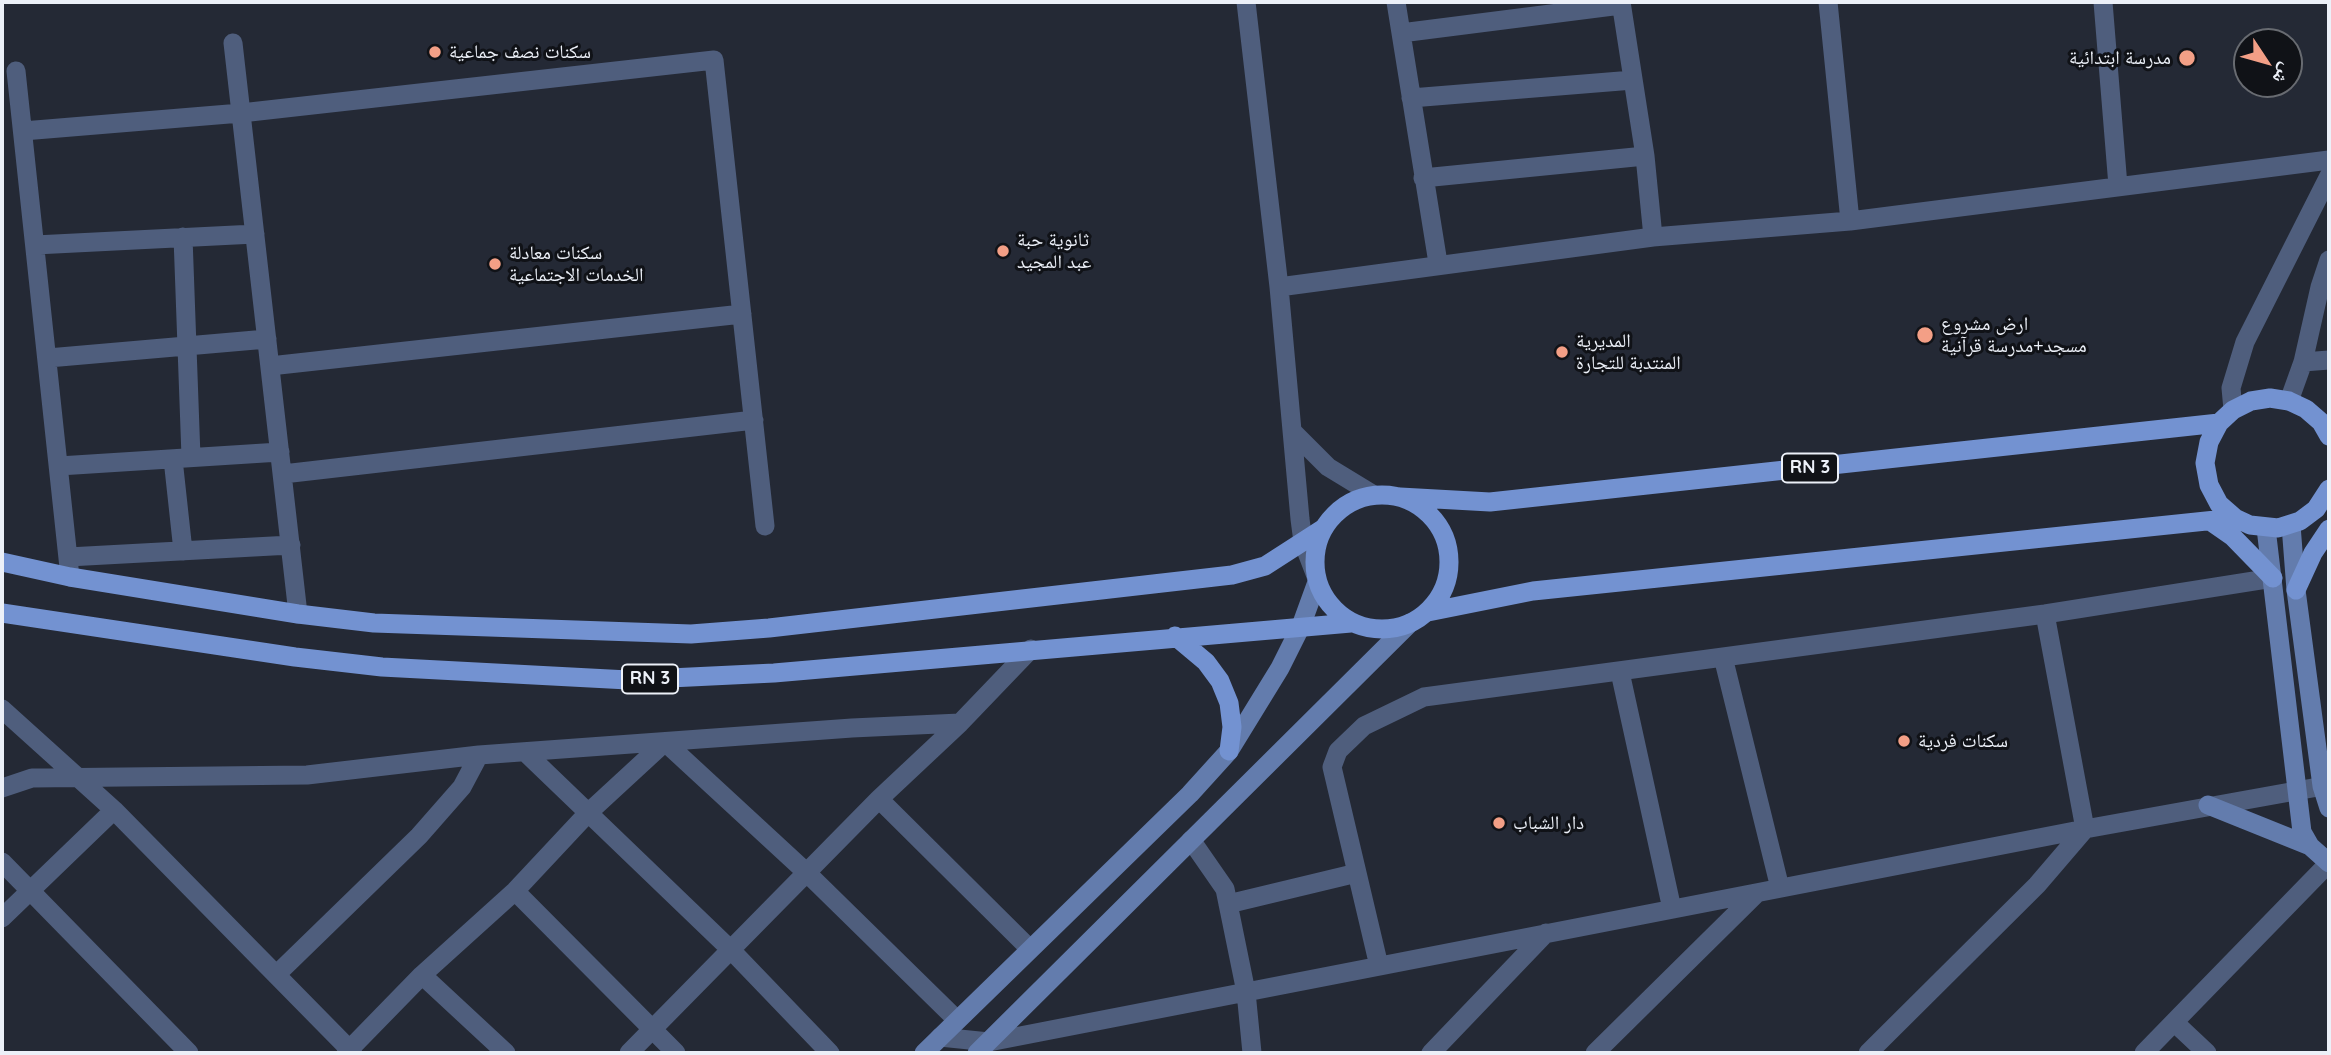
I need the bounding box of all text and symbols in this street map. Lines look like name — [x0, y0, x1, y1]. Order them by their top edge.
north arrow — [2233, 28, 2303, 98]
place label: سكنات نصف جماعية — [449, 41, 591, 63]
marker: سكنات نصف جماعية — [427, 44, 443, 60]
place label: مدرسة ابتدائية — [2069, 47, 2171, 69]
marker: مدرسة ابتدائية — [2177, 48, 2197, 68]
text: ش — [2268, 59, 2299, 89]
place label: ثانوية حبة عبد المجيد — [1017, 229, 1091, 273]
place label: سكنات معادلة الخدمات الاجتماعية — [509, 242, 644, 286]
marker: ثانوية حبة عبد المجيد — [995, 243, 1011, 259]
marker: سكنات معادلة الخدمات الاجتماعية — [487, 256, 503, 272]
place label: ارض مشروع مسجد+مدرسة قرآنية — [1941, 313, 2087, 357]
marker: ارض مشروع مسجد+مدرسة قرآنية — [1915, 325, 1935, 345]
place label: المديرية المنتدبة للتجارة — [1576, 330, 1681, 374]
marker: المديرية المنتدبة للتجارة — [1554, 344, 1570, 360]
road number: RN 3 — [1782, 454, 1838, 482]
road number: RN 3 — [622, 664, 678, 694]
place label: سكنات فردية — [1918, 730, 2008, 752]
marker: سكنات فردية — [1896, 733, 1912, 749]
place label: دار الشباب — [1513, 812, 1584, 834]
marker: دار الشباب — [1491, 815, 1507, 831]

